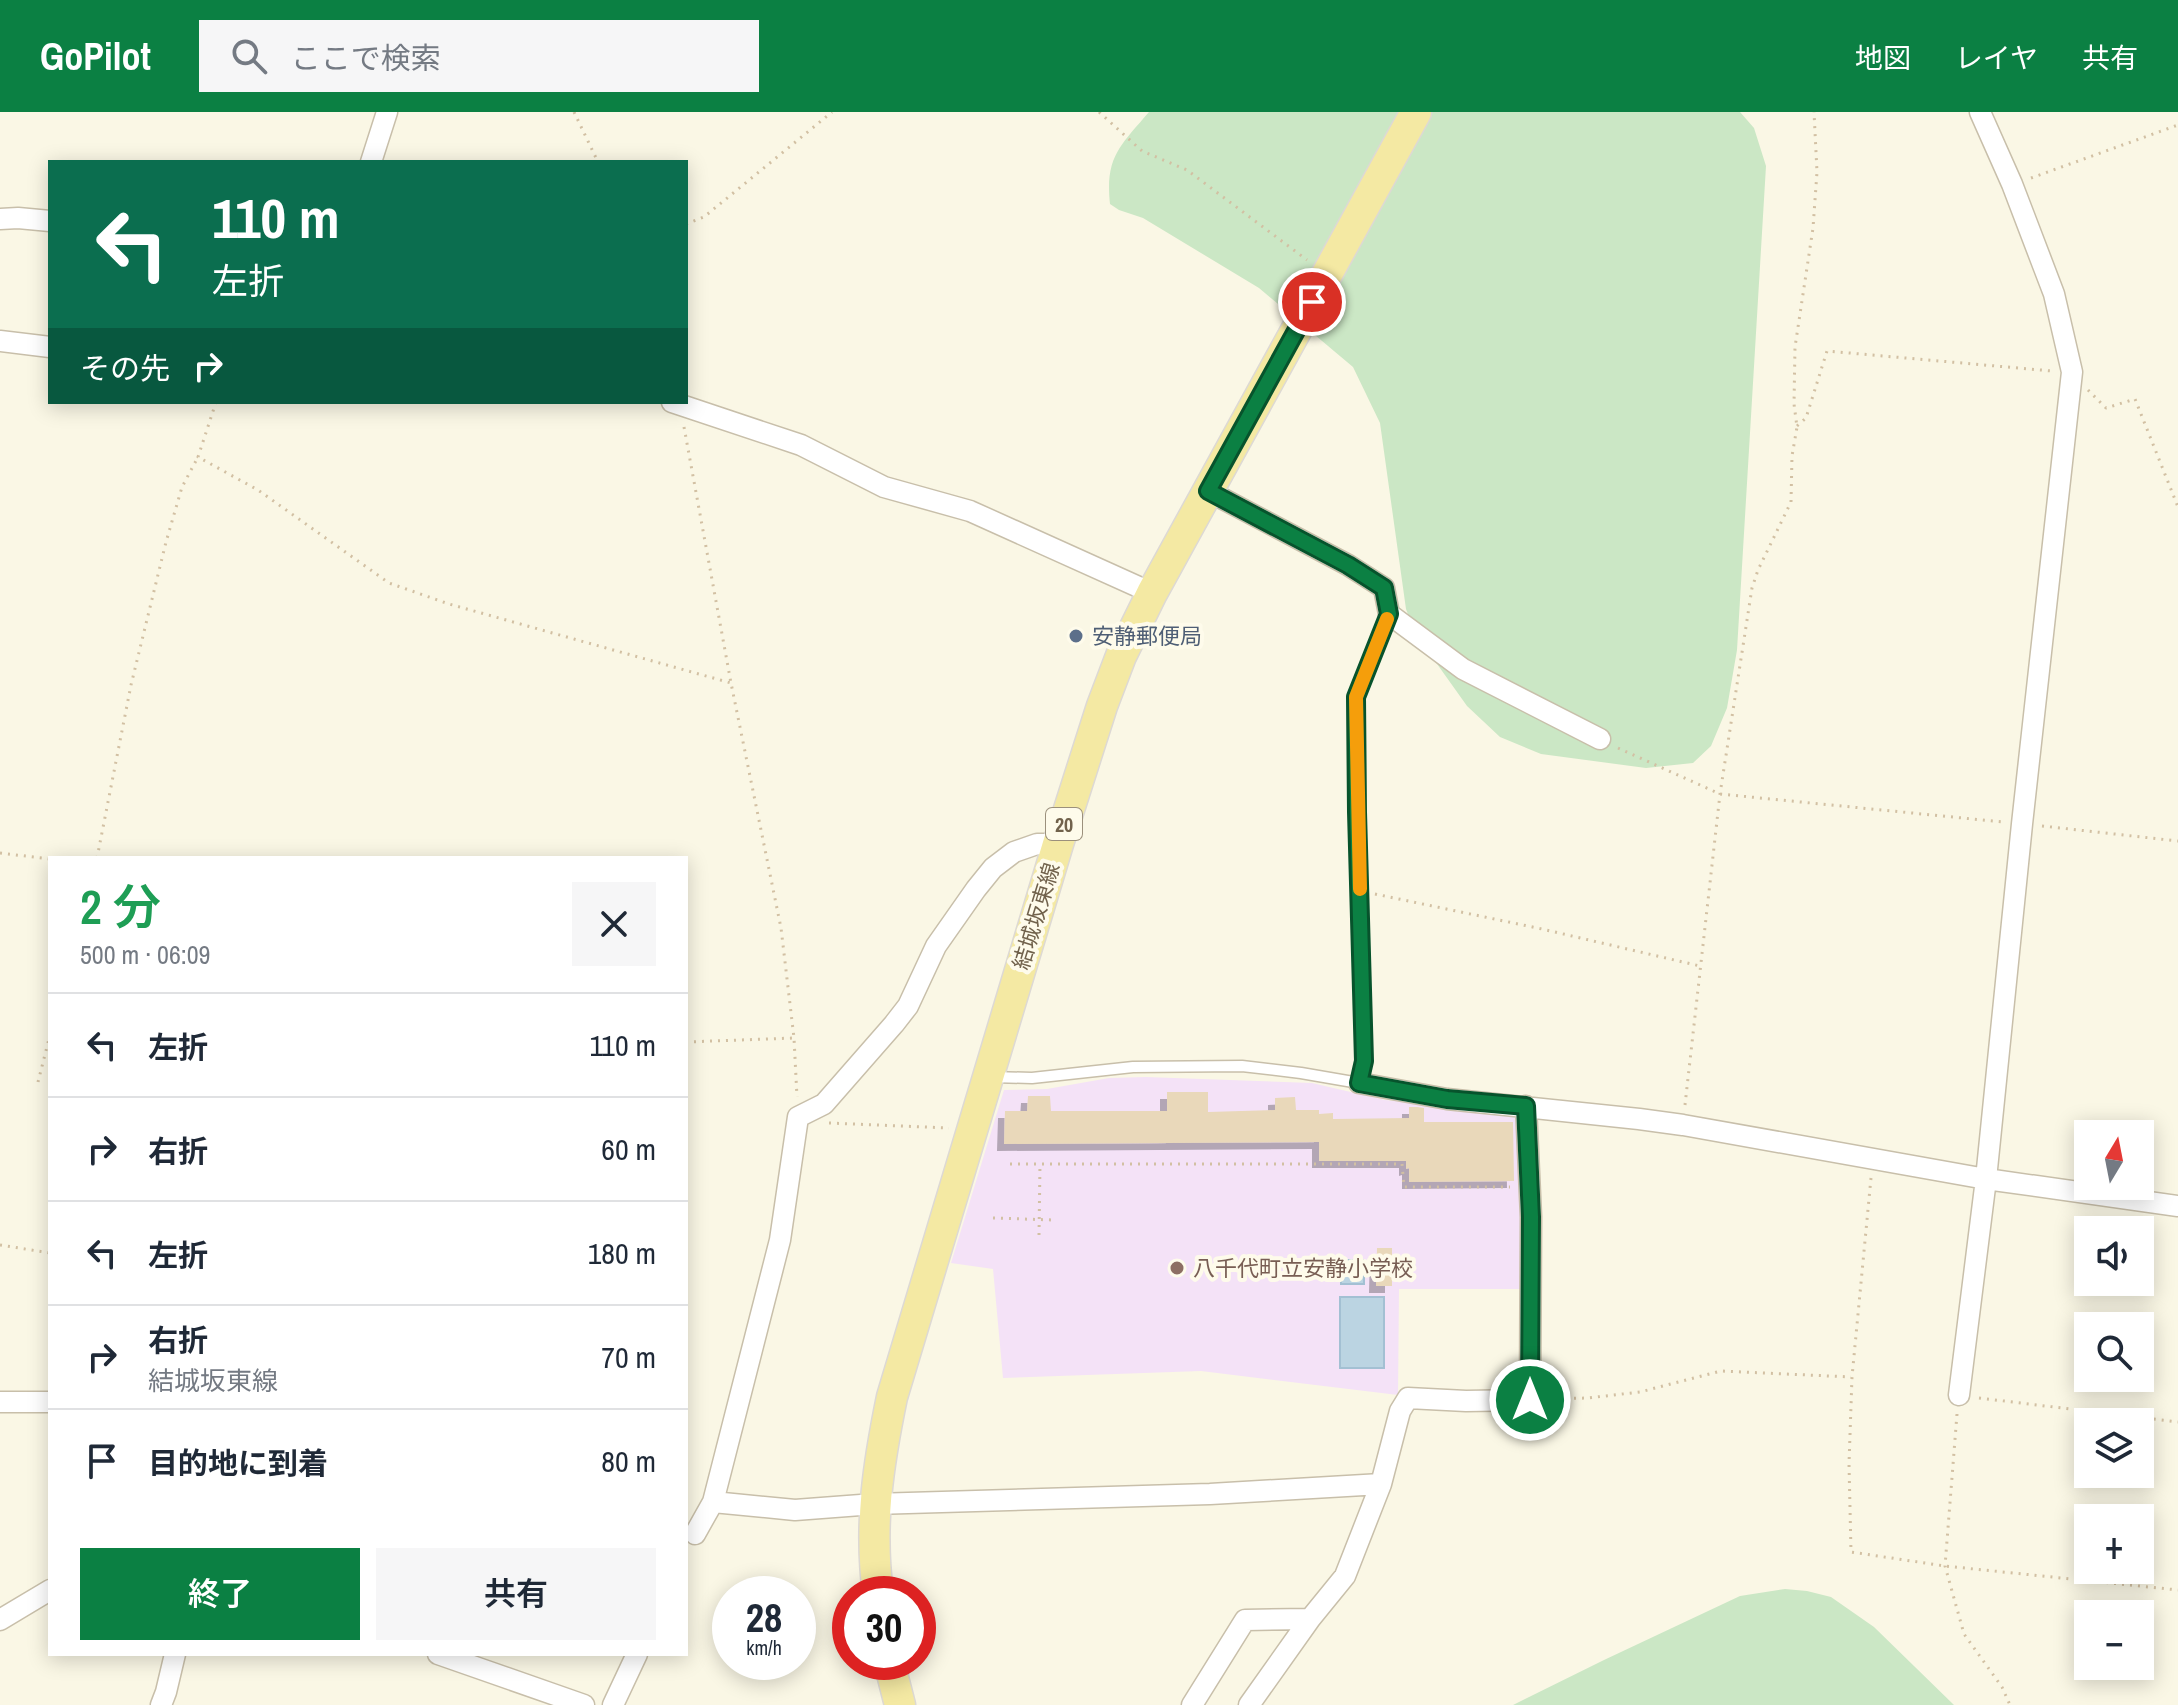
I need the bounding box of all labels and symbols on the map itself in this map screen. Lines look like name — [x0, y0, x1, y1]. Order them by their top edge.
pin — [1278, 268, 1346, 336]
place label: 安静郵便局 — [1092, 621, 1202, 651]
marker: 安静郵便局 — [1067, 627, 1085, 645]
road number: 20 — [1046, 808, 1082, 840]
street label: 結城坂東線 — [1006, 859, 1066, 973]
north arrow — [2074, 1120, 2154, 1200]
place label: 八千代町立安静小学校 — [1193, 1253, 1413, 1283]
marker: 八千代町立安静小学校 — [1168, 1259, 1186, 1277]
position arrow — [1488, 1358, 1572, 1442]
speed limit sign: 30 — [832, 1576, 936, 1680]

